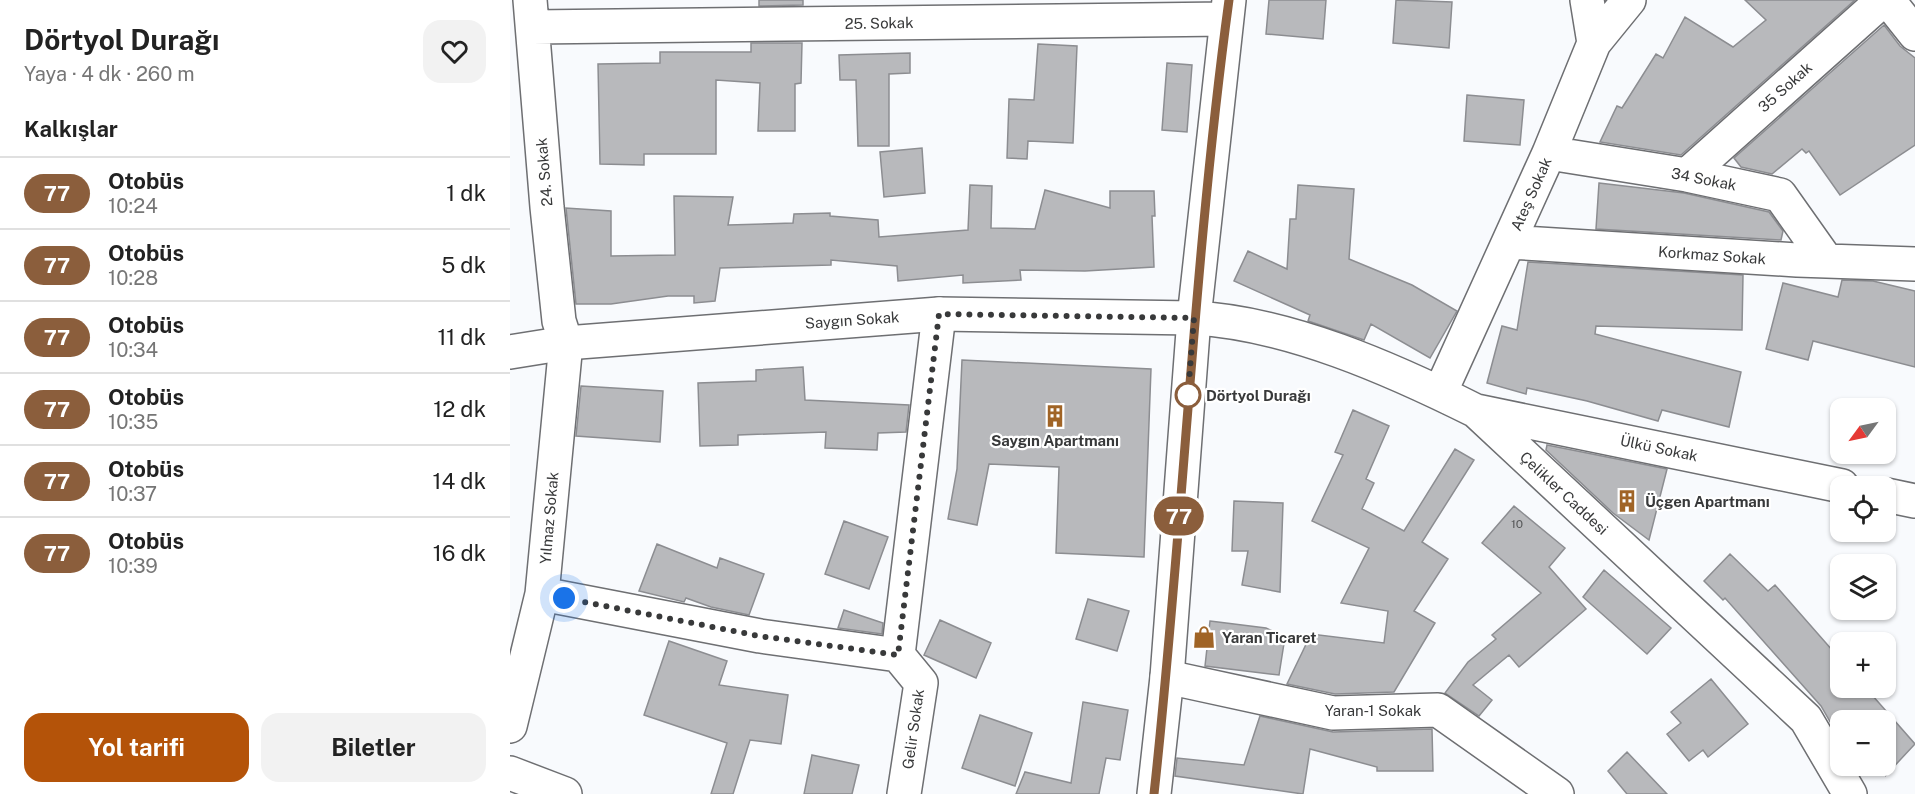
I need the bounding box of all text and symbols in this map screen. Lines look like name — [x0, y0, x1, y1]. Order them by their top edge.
street label: 25. Sokak — [844, 14, 914, 32]
button: heart — [423, 20, 486, 83]
text: Dörtyol Durağı — [24, 23, 219, 56]
street label: 35 Sokak — [1755, 59, 1815, 115]
text: Yaya · 4 dk · 260 m — [24, 62, 195, 86]
text: Kalkışlar — [24, 116, 118, 142]
street label: 24. Sokak — [533, 137, 555, 207]
street label: Ateş Sokak — [1507, 155, 1555, 233]
street label: 34 Sokak — [1670, 164, 1738, 194]
text: Otobüs — [108, 168, 184, 194]
text: 1 dk — [446, 180, 486, 206]
text: 77 — [44, 181, 70, 206]
text: 10:24 — [108, 194, 158, 218]
text: Otobüs — [108, 240, 184, 266]
street label: Korkmaz Sokak — [1657, 243, 1767, 267]
text: 5 dk — [441, 252, 486, 278]
text: 77 — [44, 253, 70, 278]
text: 10:28 — [108, 266, 158, 290]
street label: Saygın Sokak — [804, 308, 900, 332]
text: Otobüs — [108, 312, 184, 338]
text: 11 dk — [437, 324, 486, 350]
text: 77 — [44, 325, 70, 350]
text: 10:34 — [108, 338, 158, 362]
marker: Dörtyol Durağı — [1175, 382, 1201, 408]
text: Otobüs — [108, 384, 184, 410]
place label: Dörtyol Durağı — [1206, 387, 1311, 404]
text: 12 dk — [433, 396, 486, 422]
text: 77 — [44, 397, 70, 422]
north arrow — [1830, 398, 1896, 464]
map controls — [1830, 398, 1896, 776]
building icon: Saygın Apartmanı — [1042, 403, 1068, 429]
text: 10:35 — [108, 410, 158, 434]
street label: Ülkü Sokak — [1619, 430, 1700, 465]
place label: Saygın Apartmanı — [991, 432, 1119, 449]
street label: Çelikler Caddesi — [1517, 448, 1611, 538]
text: Otobüs — [108, 456, 184, 482]
text: 14 dk — [433, 468, 486, 494]
text: 77 — [44, 469, 70, 494]
street label: Yılmaz Sokak — [536, 471, 562, 565]
button: locate — [1830, 476, 1896, 542]
text: 10:37 — [108, 482, 157, 506]
building icon: Üçgen Apartmanı — [1614, 488, 1640, 514]
place label: Üçgen Apartmanı — [1645, 493, 1770, 510]
line badge: 77 — [1152, 496, 1206, 536]
text: 77 — [1166, 504, 1192, 529]
house number: 10 — [1511, 517, 1523, 531]
text: Otobüs — [108, 528, 184, 554]
text: 16 dk — [433, 540, 486, 566]
text: 77 — [44, 541, 70, 566]
text: 10:39 — [108, 554, 158, 578]
button: layers — [1830, 554, 1896, 620]
your location — [549, 583, 579, 613]
shop icon: Yaran Ticaret — [1191, 624, 1217, 650]
place label: Yaran Ticaret — [1222, 629, 1317, 646]
button: + — [1830, 632, 1896, 698]
street label: Gelir Sokak — [899, 688, 927, 770]
street label: Yaran-1 Sokak — [1325, 702, 1421, 719]
button: − — [1830, 710, 1896, 776]
button: Yol tarifi — [24, 713, 249, 782]
button: Biletler — [261, 713, 486, 782]

